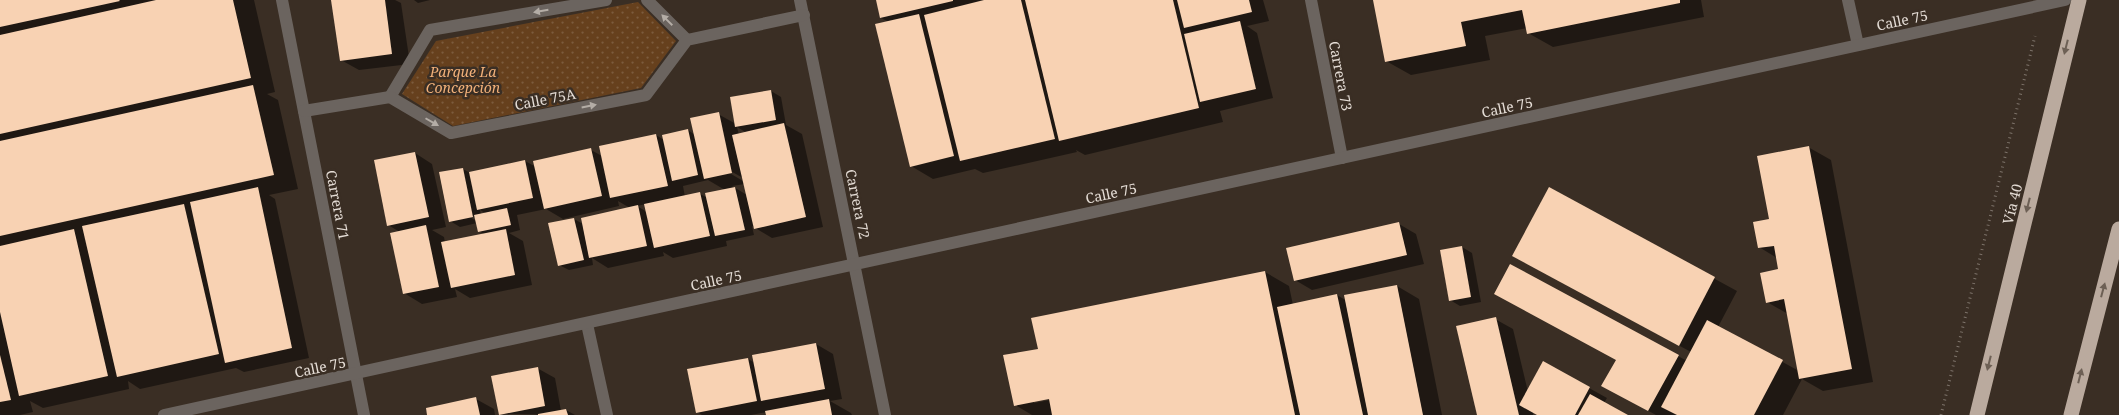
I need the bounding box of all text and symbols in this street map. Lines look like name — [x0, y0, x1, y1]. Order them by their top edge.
street label: Calle 75 — [1875, 5, 1929, 35]
one-way arrow — [533, 8, 549, 16]
one-way arrow — [661, 14, 673, 26]
street label: Carrera 73 — [1325, 40, 1357, 113]
one-way arrow — [2062, 40, 2070, 55]
park label: Parque La Concepción — [426, 62, 501, 97]
street label: Calle 75A — [513, 84, 577, 114]
street label: Calle 75 — [1480, 92, 1534, 122]
one-way arrow — [582, 102, 598, 110]
one-way arrow — [425, 118, 440, 126]
street label: Carrera 72 — [841, 167, 875, 241]
street label: Carrera 71 — [322, 169, 354, 241]
street label: Calle 75 — [1084, 178, 1138, 208]
street label: Vía 40 — [1998, 182, 2026, 226]
one-way arrow — [2024, 198, 2032, 213]
street label: Calle 75 — [689, 265, 743, 295]
one-way arrow — [2099, 283, 2107, 298]
street label: Calle 75 — [293, 352, 347, 382]
one-way arrow — [1985, 355, 1993, 370]
one-way arrow — [2077, 369, 2085, 384]

